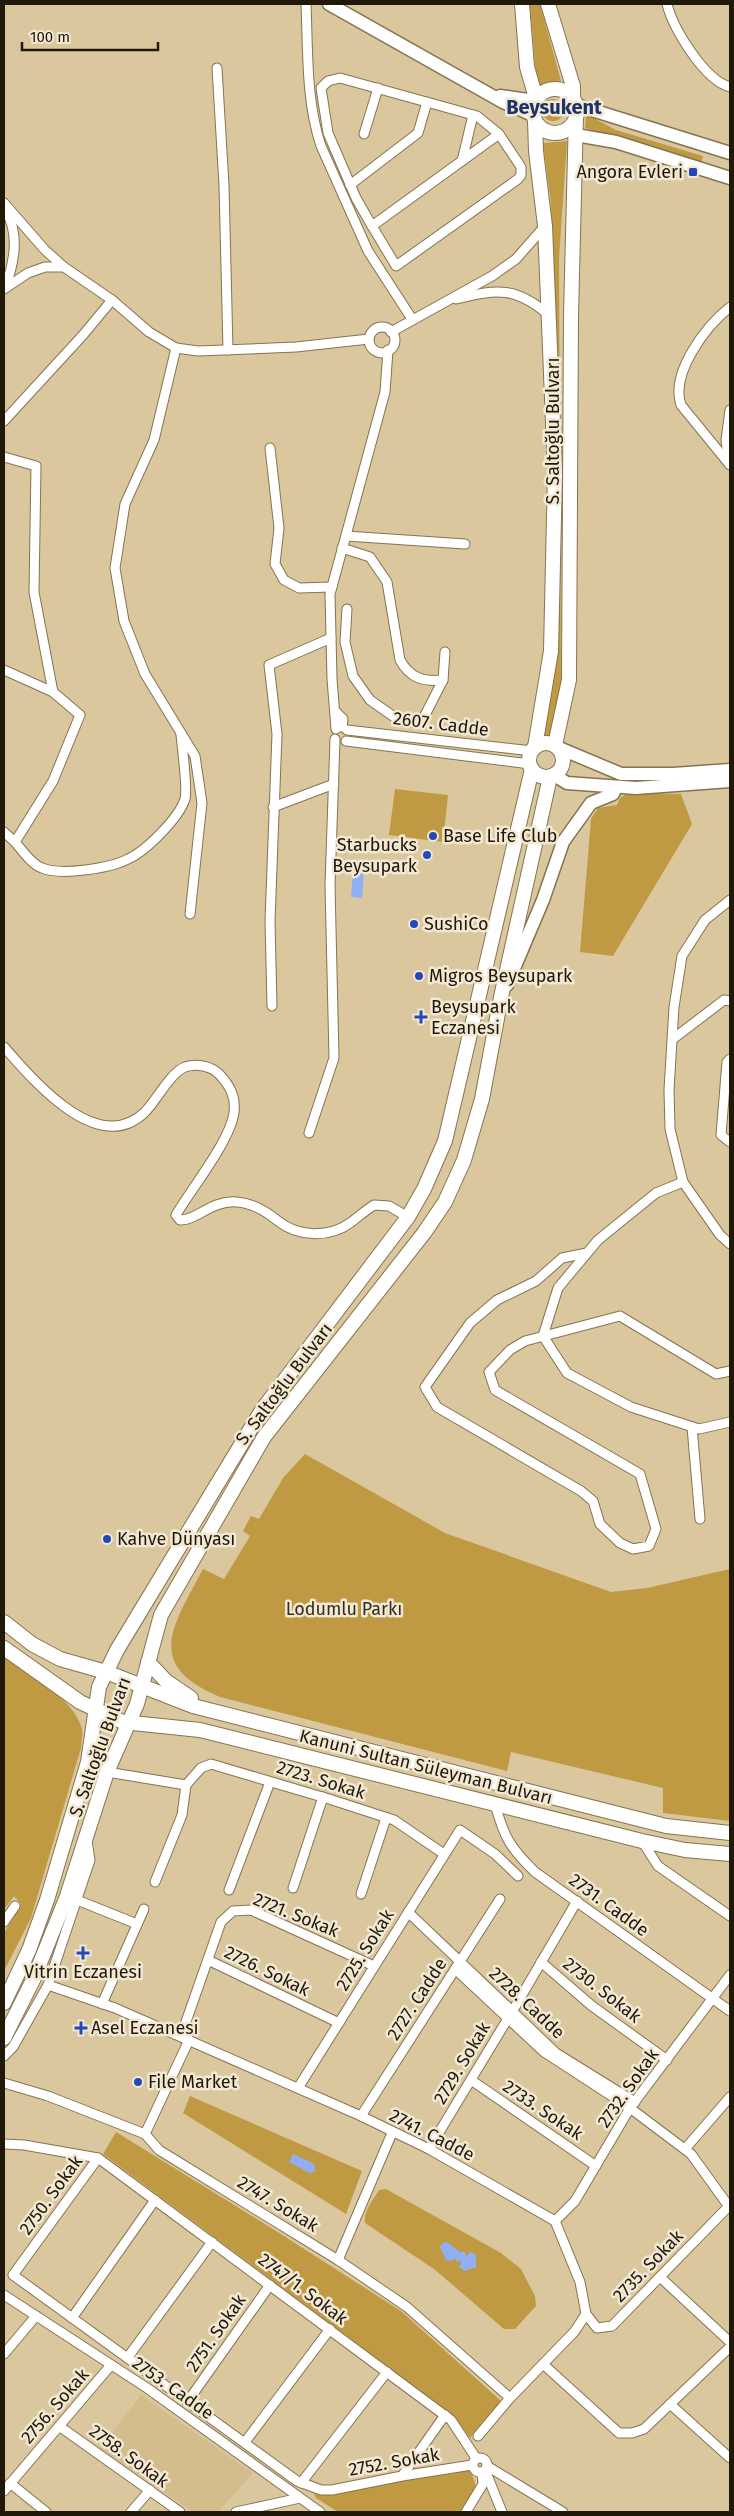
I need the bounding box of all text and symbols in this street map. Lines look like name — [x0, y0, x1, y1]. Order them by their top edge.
scale bar — [22, 20, 159, 52]
text: 100 m — [30, 28, 70, 46]
district label: Beysukent — [506, 95, 602, 119]
place label: Angora Evleri — [577, 161, 683, 183]
marker: Angora Evleri — [687, 166, 699, 178]
street label: S. Saltoğlu Bulvarı — [542, 357, 564, 505]
street label: 2607. Cadde — [392, 707, 490, 741]
place label: Base Life Club — [443, 825, 557, 847]
marker: Base Life Club — [427, 830, 439, 842]
place label: Starbucks Beysupark — [332, 834, 418, 877]
marker: Starbucks Beysupark — [421, 849, 433, 861]
place label: SushiCo — [424, 913, 489, 935]
marker: SushiCo — [408, 918, 420, 930]
place label: Migros Beysupark — [429, 965, 573, 987]
marker: Migros Beysupark — [413, 970, 425, 982]
place label: Beysupark Eczanesi — [431, 996, 517, 1039]
marker: Beysupark Eczanesi — [415, 1011, 427, 1023]
street label: S. Saltoğlu Bulvarı — [231, 1319, 337, 1449]
place label: Kahve Dünyası — [117, 1528, 235, 1550]
marker: Kahve Dünyası — [101, 1533, 113, 1545]
park label: Lodumlu Parkı — [286, 1598, 402, 1620]
street label: S. Saltoğlu Bulvarı — [65, 1674, 135, 1820]
street label: Kanuni Sultan Süleyman Bulvarı — [297, 1725, 555, 1809]
street label: 2723. Sokak — [274, 1756, 369, 1804]
street label: 2731. Cadde — [565, 1869, 653, 1941]
street label: 2721. Sokak — [250, 1888, 343, 1942]
street label: 2725. Sokak — [331, 1905, 399, 1995]
street label: 2726. Sokak — [221, 1941, 314, 2001]
marker: Vitrin Eczanesi — [77, 1947, 89, 1959]
street label: 2730. Sokak — [559, 1953, 646, 2028]
street label: 2727. Cadde — [382, 1954, 452, 2044]
place label: Vitrin Eczanesi — [24, 1961, 142, 1983]
street label: 2728. Cadde — [485, 1962, 569, 2044]
place label: Asel Eczanesi — [91, 2017, 199, 2039]
street label: 2729. Sokak — [429, 2017, 496, 2108]
marker: Asel Eczanesi — [75, 2022, 87, 2034]
street label: 2732. Sokak — [593, 2044, 664, 2132]
place label: File Market — [148, 2071, 238, 2093]
street label: 2733. Sokak — [499, 2075, 588, 2145]
marker: File Market — [132, 2076, 144, 2088]
street label: 2741. Cadde — [386, 2104, 478, 2166]
street label: 2750. Sokak — [15, 2150, 88, 2239]
street label: 2747. Sokak — [234, 2171, 323, 2237]
street label: 2735. Sokak — [608, 2225, 688, 2307]
street label: 2747/1. Sokak — [254, 2248, 353, 2330]
street label: 2751. Sokak — [181, 2289, 251, 2376]
street label: 2753. Cadde — [128, 2352, 218, 2424]
street label: 2756. Sokak — [16, 2363, 94, 2448]
street label: 2758. Sokak — [85, 2420, 174, 2493]
street label: 2752. Sokak — [347, 2443, 442, 2481]

